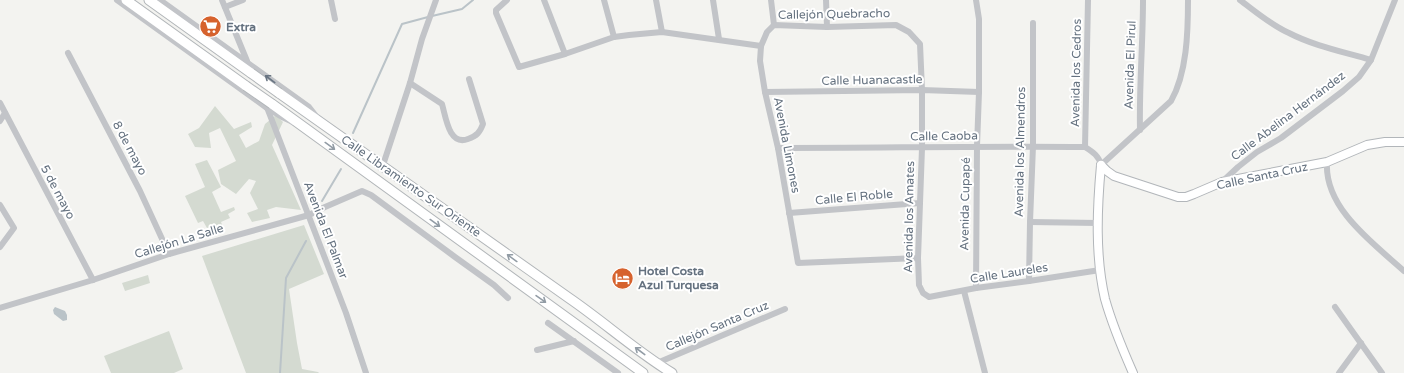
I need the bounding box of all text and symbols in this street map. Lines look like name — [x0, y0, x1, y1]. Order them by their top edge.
street label: Callejón Quebracho — [778, 6, 890, 22]
supermarket icon: Extra — [197, 14, 223, 40]
street label: Avenida los Cedros — [1068, 18, 1084, 127]
place label: Extra — [226, 20, 256, 34]
street label: Avenida El Pirul — [1121, 20, 1139, 110]
street label: Calle Abelina Hernández — [1228, 68, 1348, 164]
street label: Calle Huanacastle — [821, 72, 923, 88]
one-way arrow — [265, 75, 276, 83]
street label: Avenida los Almendros — [1012, 86, 1028, 217]
street label: Avenida Limones — [771, 96, 803, 194]
street label: 8 de mayo — [110, 118, 150, 178]
street label: Calle Caoba — [910, 128, 978, 144]
street label: Calle Libramiento Sur Oriente — [338, 132, 484, 240]
one-way arrow — [325, 142, 336, 150]
street label: Avenida Cupapé — [957, 157, 973, 251]
street label: Calle Santa Cruz — [1215, 159, 1309, 193]
street label: Avenida los Amates — [901, 161, 917, 273]
street label: 5 de mayo — [38, 162, 78, 222]
street label: Avenida El Palmar — [301, 179, 351, 281]
street label: Calle El Roble — [815, 187, 894, 207]
one-way arrow — [430, 219, 441, 227]
street label: Callejón La Salle — [133, 221, 225, 261]
one-way arrow — [507, 254, 518, 262]
street label: Calle Laureles — [969, 260, 1049, 286]
place label: Hotel Costa Azul Turquesa — [638, 264, 719, 293]
hotel icon: Hotel Costa Azul Turquesa — [610, 265, 636, 291]
one-way arrow — [535, 295, 546, 303]
street label: Callejón Santa Cruz — [663, 298, 771, 354]
one-way arrow — [635, 347, 646, 355]

